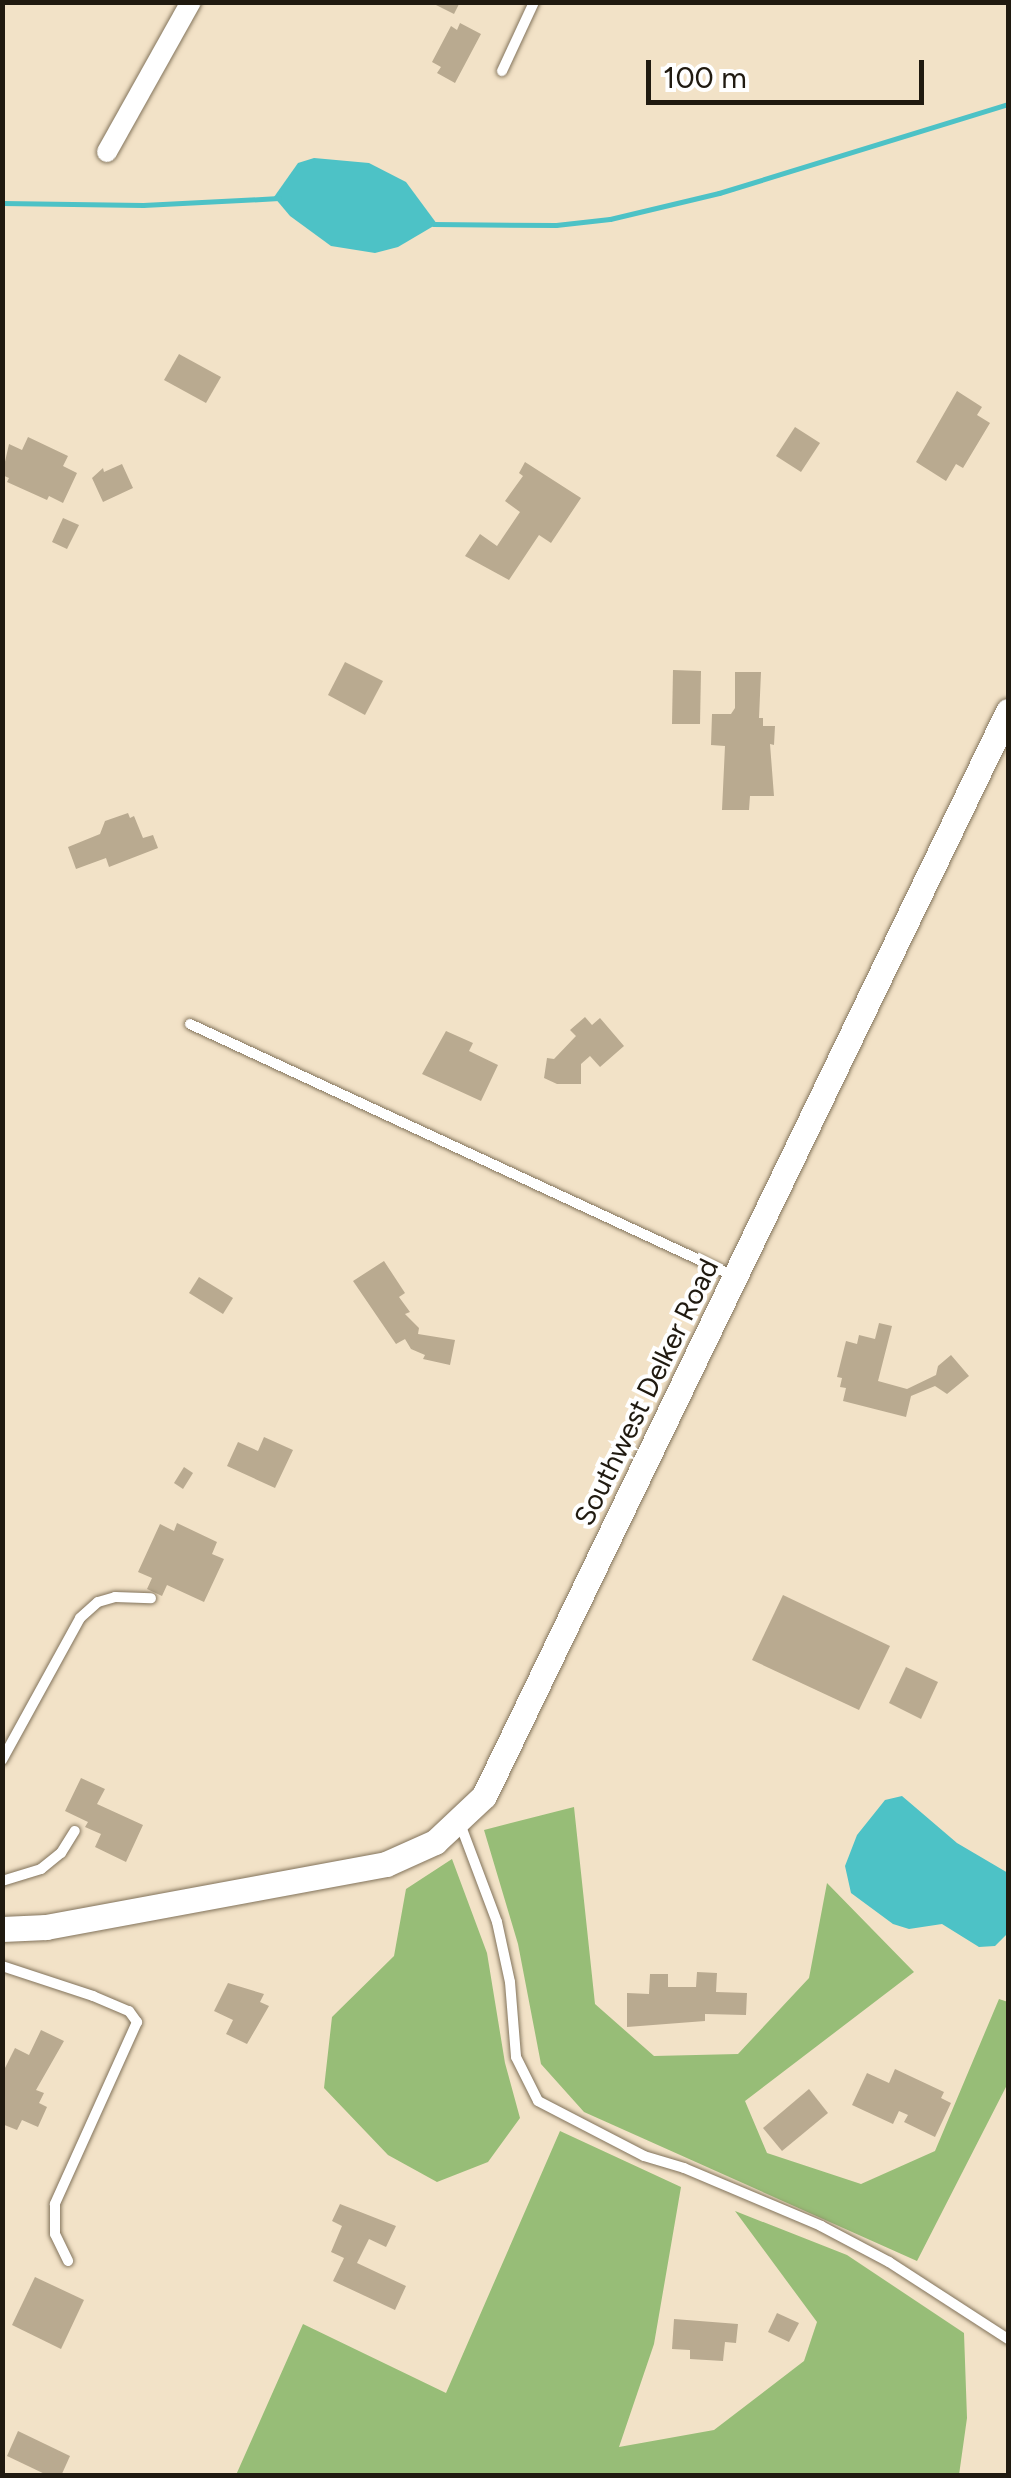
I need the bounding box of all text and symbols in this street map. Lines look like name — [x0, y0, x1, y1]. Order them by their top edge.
scale bar — [651, 40, 928, 102]
text: 100 m — [663, 59, 747, 96]
street label: Southwest Delker Road — [567, 1253, 725, 1531]

